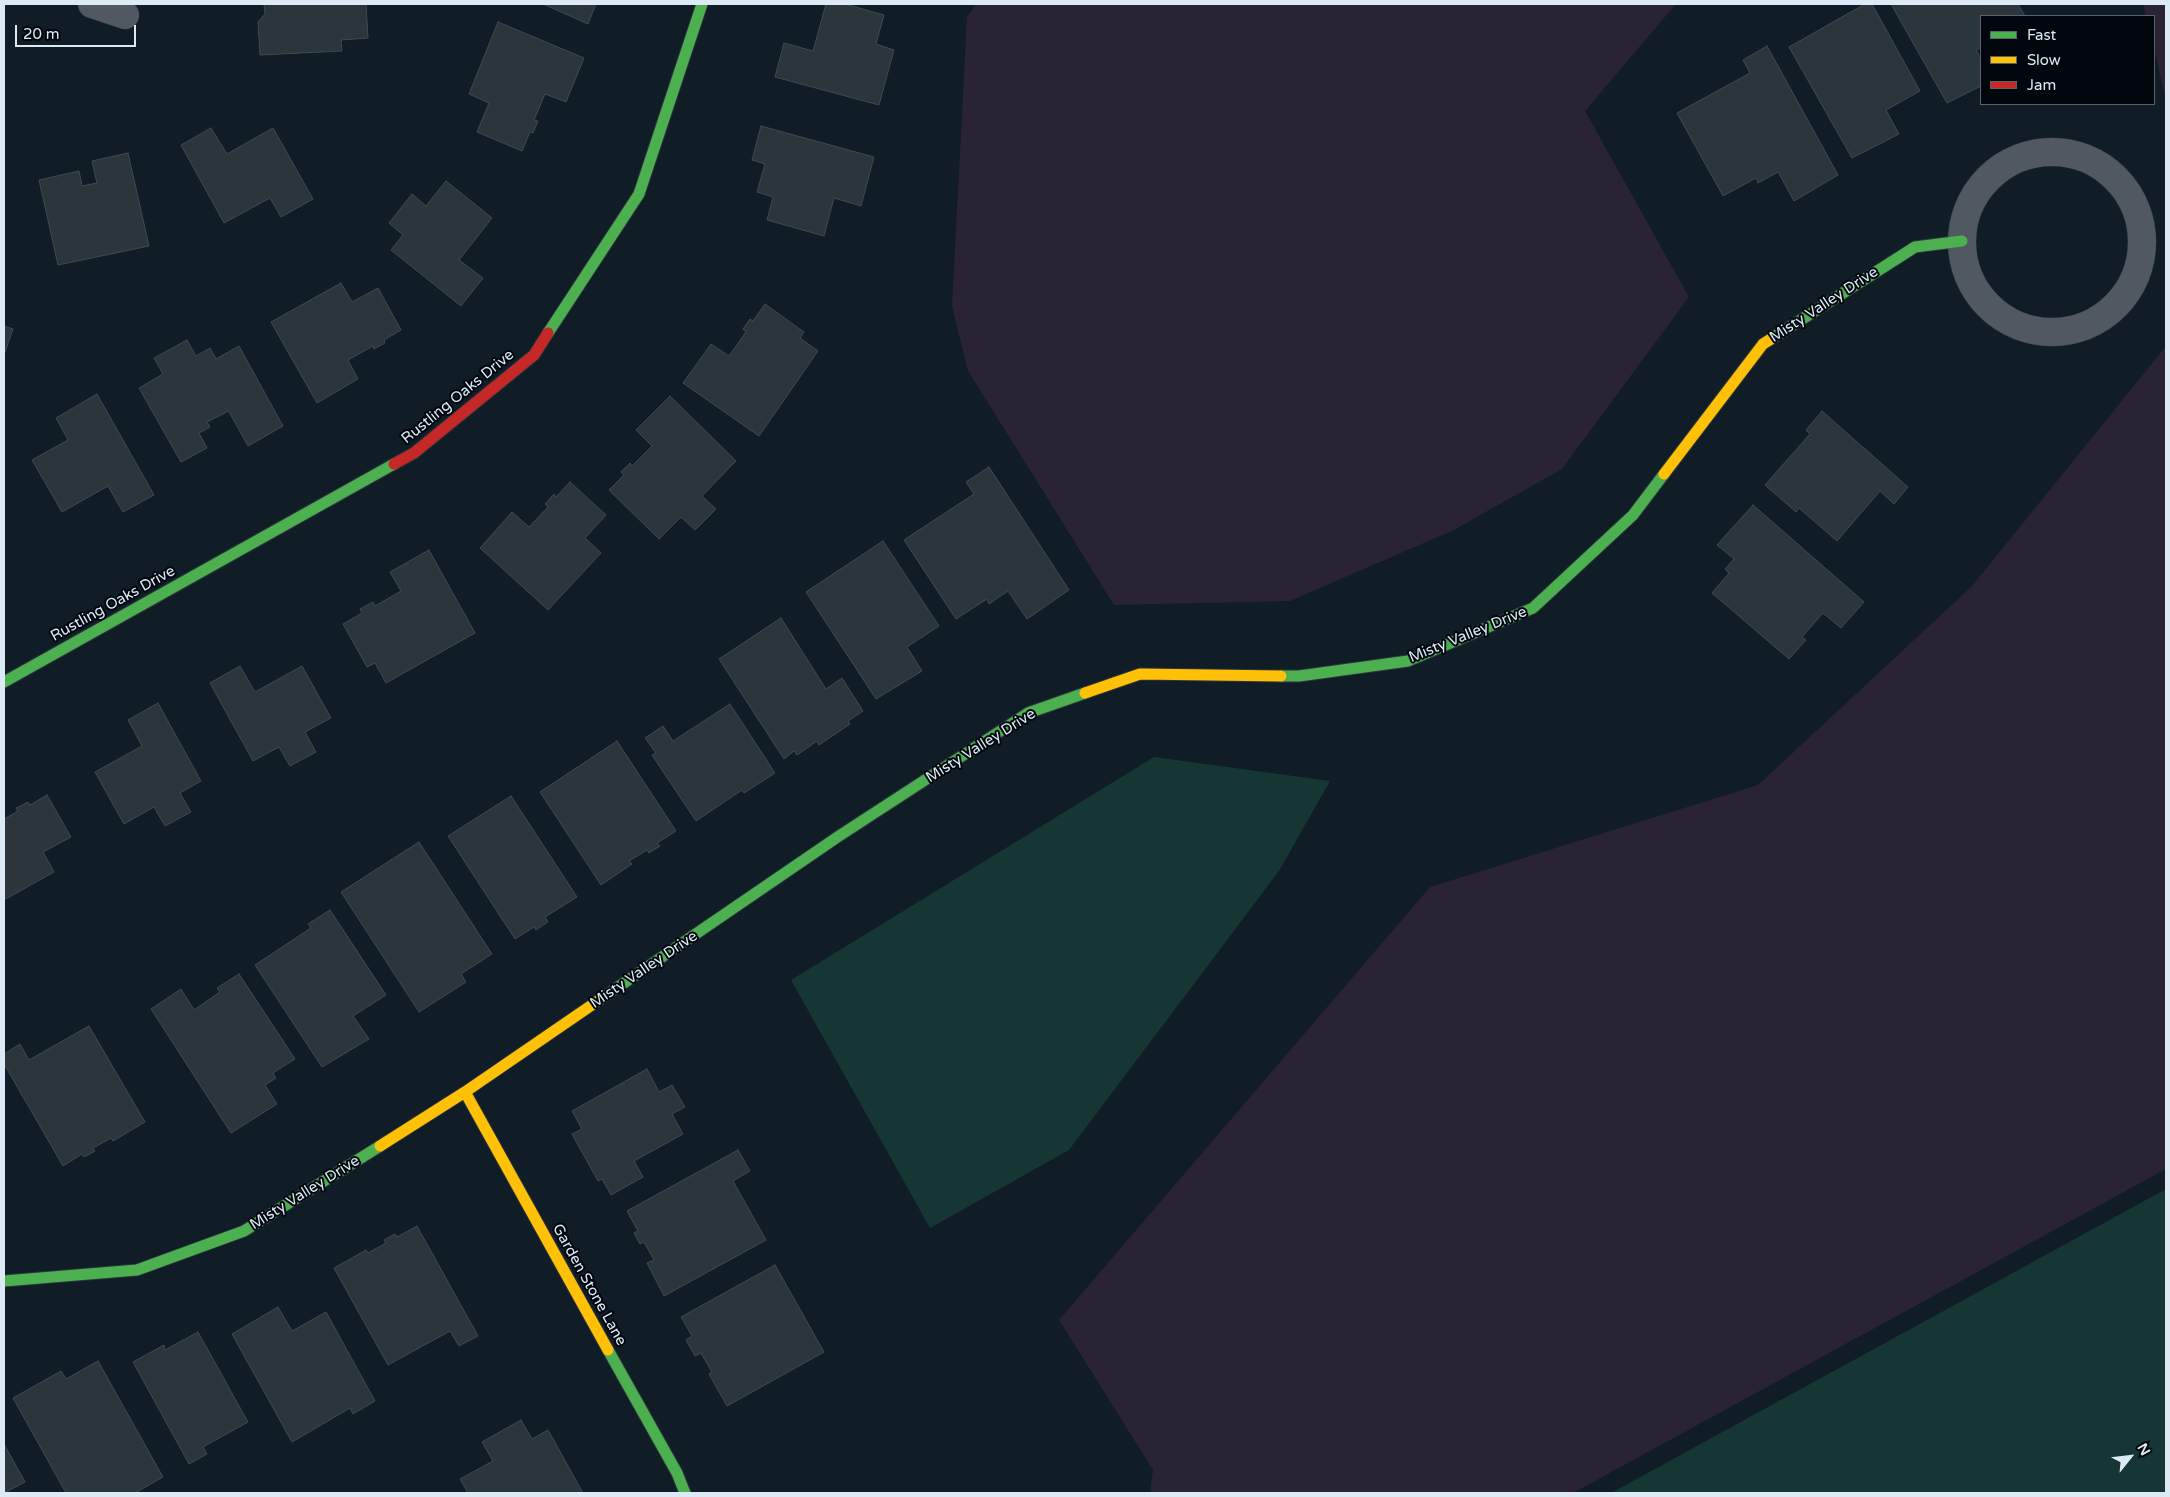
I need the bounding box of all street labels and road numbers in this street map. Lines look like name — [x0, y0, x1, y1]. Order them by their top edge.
street label: Misty Valley Drive — [1766, 263, 1882, 347]
street label: Rustling Oaks Drive — [398, 346, 518, 448]
street label: Rustling Oaks Drive — [48, 562, 178, 646]
street label: Misty Valley Drive — [1406, 603, 1530, 667]
street label: Misty Valley Drive — [923, 705, 1039, 787]
street label: Misty Valley Drive — [587, 927, 701, 1013]
street label: Misty Valley Drive — [247, 1152, 363, 1234]
street label: Garden Stone Lane — [548, 1221, 630, 1349]

